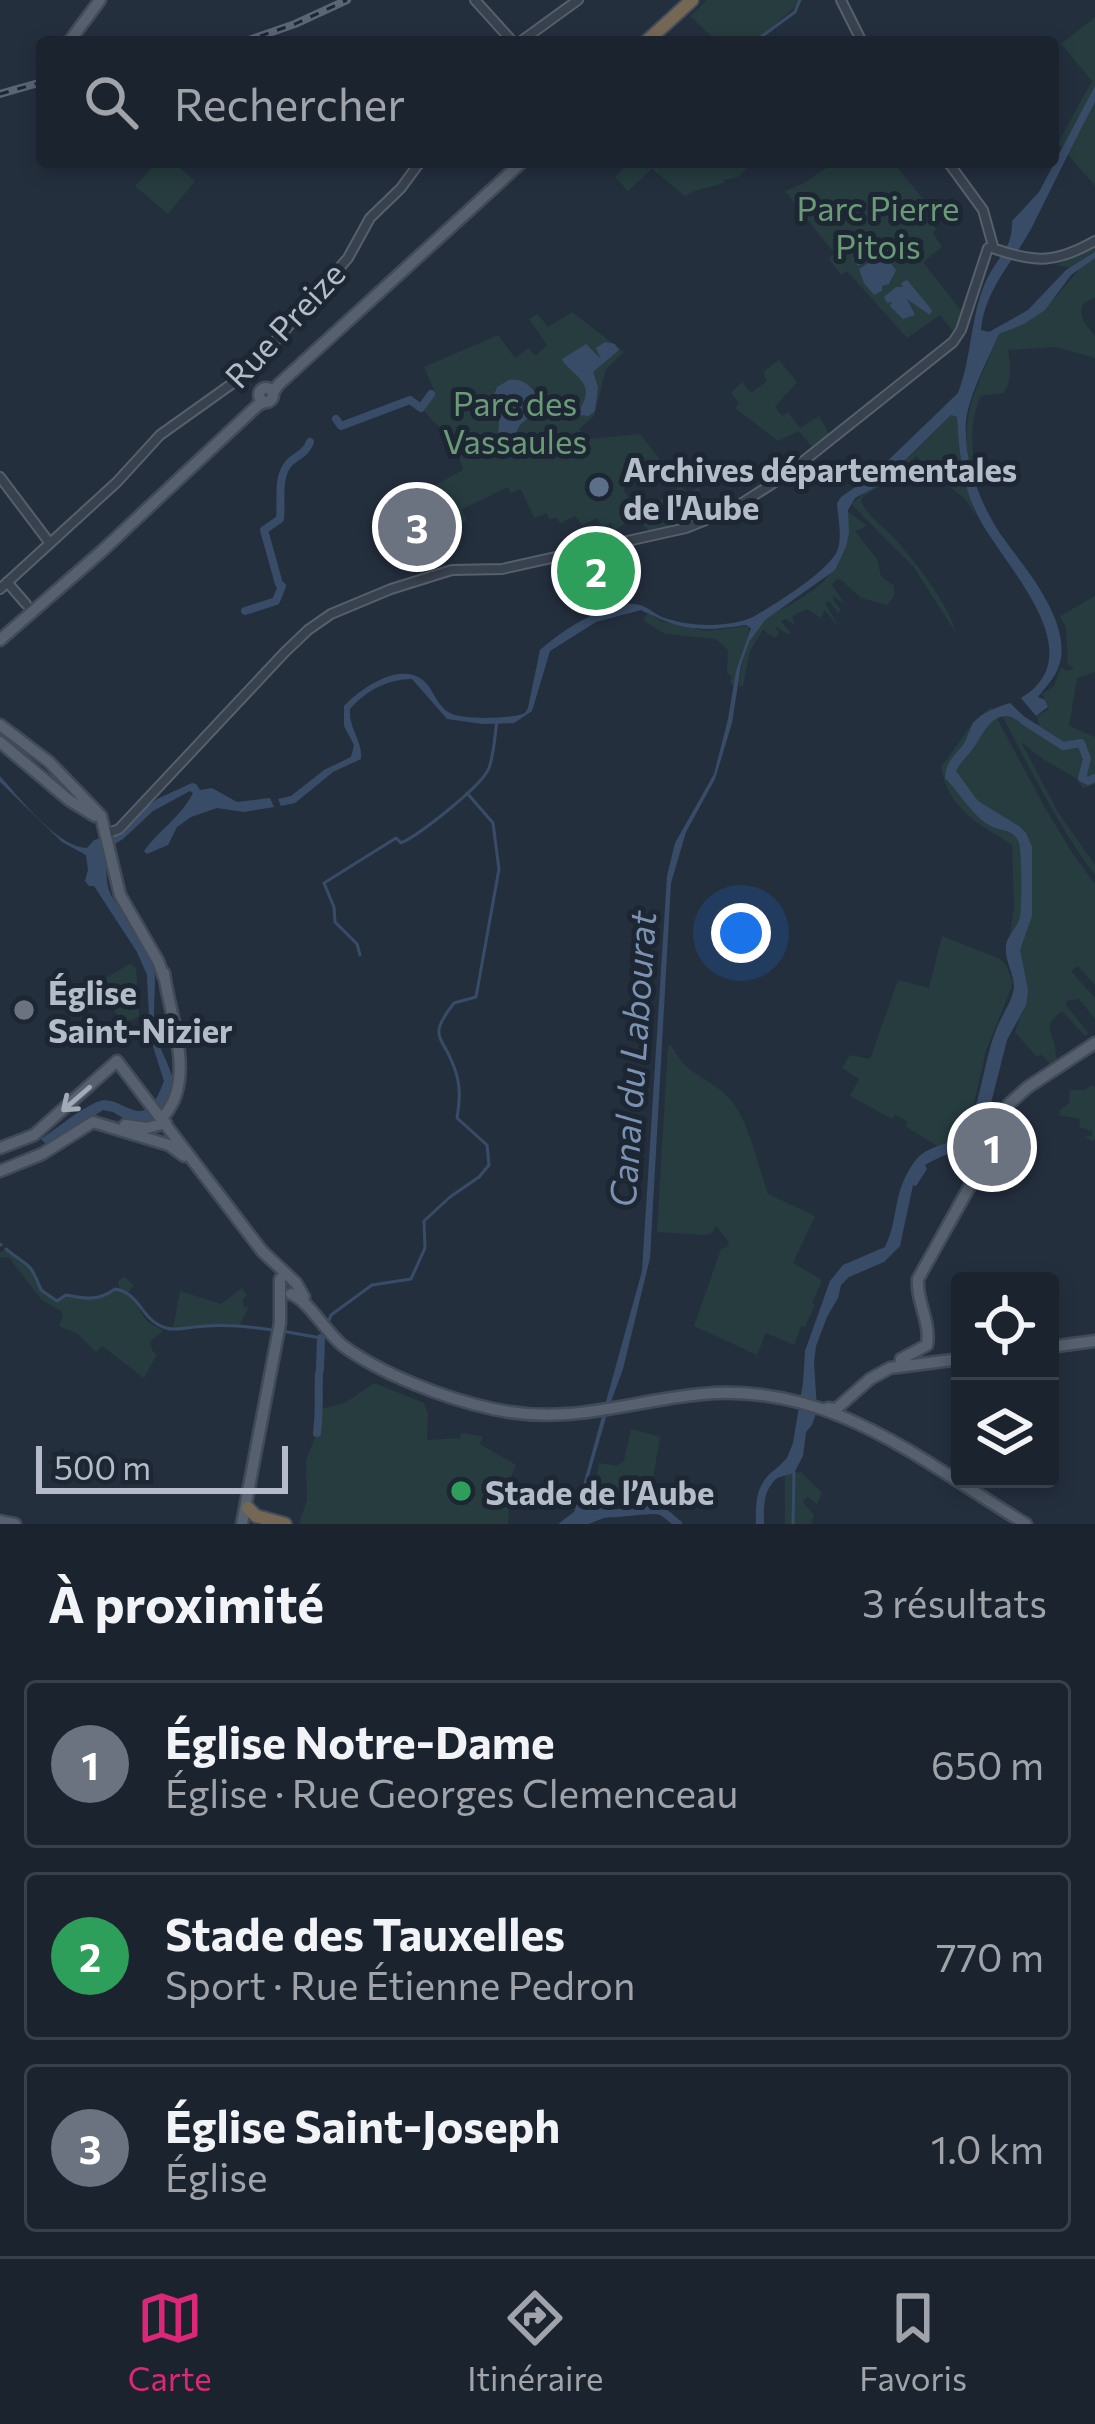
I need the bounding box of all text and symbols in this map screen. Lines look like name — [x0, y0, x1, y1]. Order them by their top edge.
search box — [36, 36, 1059, 168]
icon: search — [78, 69, 144, 135]
text: Rechercher — [174, 75, 405, 130]
park label: Parc Pierre Pitois — [796, 187, 960, 266]
street label: Rue Preize — [215, 253, 353, 395]
park label: Parc des Vassaules — [443, 382, 587, 461]
place label: Archives départementales de l'Aube — [623, 448, 1017, 527]
marker: Archives départementales de l'Aube — [586, 474, 612, 500]
pin: 3 — [378, 482, 456, 572]
pin: 2 — [557, 526, 635, 616]
your location — [711, 903, 771, 963]
water label: Canal du Labourat — [599, 908, 663, 1209]
place label: Église Saint-Nizier — [48, 971, 233, 1050]
marker: Église Saint-Nizier — [11, 997, 37, 1023]
one-way arrow — [61, 1085, 92, 1112]
pin: 1 — [953, 1102, 1031, 1192]
map controls — [951, 1272, 1059, 1488]
button: locate — [951, 1272, 1059, 1380]
button: layers — [951, 1380, 1059, 1488]
scale bar — [36, 1440, 288, 1493]
text: 500 m — [54, 1446, 151, 1487]
place label: Stade de l’Aube — [485, 1471, 714, 1512]
marker: Stade de l’Aube — [448, 1478, 474, 1504]
text: À proximité — [48, 1571, 324, 1634]
text: 3 résultats — [862, 1578, 1047, 1626]
text: Église Notre-Dame — [165, 1713, 555, 1768]
text: 1 — [81, 1740, 99, 1788]
text: 650 m — [931, 1740, 1044, 1788]
text: Église · Rue Georges Clemenceau — [165, 1768, 738, 1816]
text: Stade des Tauxelles — [165, 1905, 565, 1960]
text: 2 — [79, 1932, 101, 1980]
text: 770 m — [936, 1932, 1044, 1980]
text: Sport · Rue Étienne Pedron — [165, 1960, 635, 2008]
text: Église Saint-Joseph — [165, 2097, 560, 2152]
text: 3 — [79, 2124, 101, 2172]
text: 1.0 km — [931, 2124, 1044, 2172]
text: Église — [165, 2152, 268, 2200]
tab: Carte — [128, 2285, 212, 2398]
tab: Itinéraire — [467, 2285, 604, 2398]
tab: Favoris — [859, 2285, 967, 2398]

